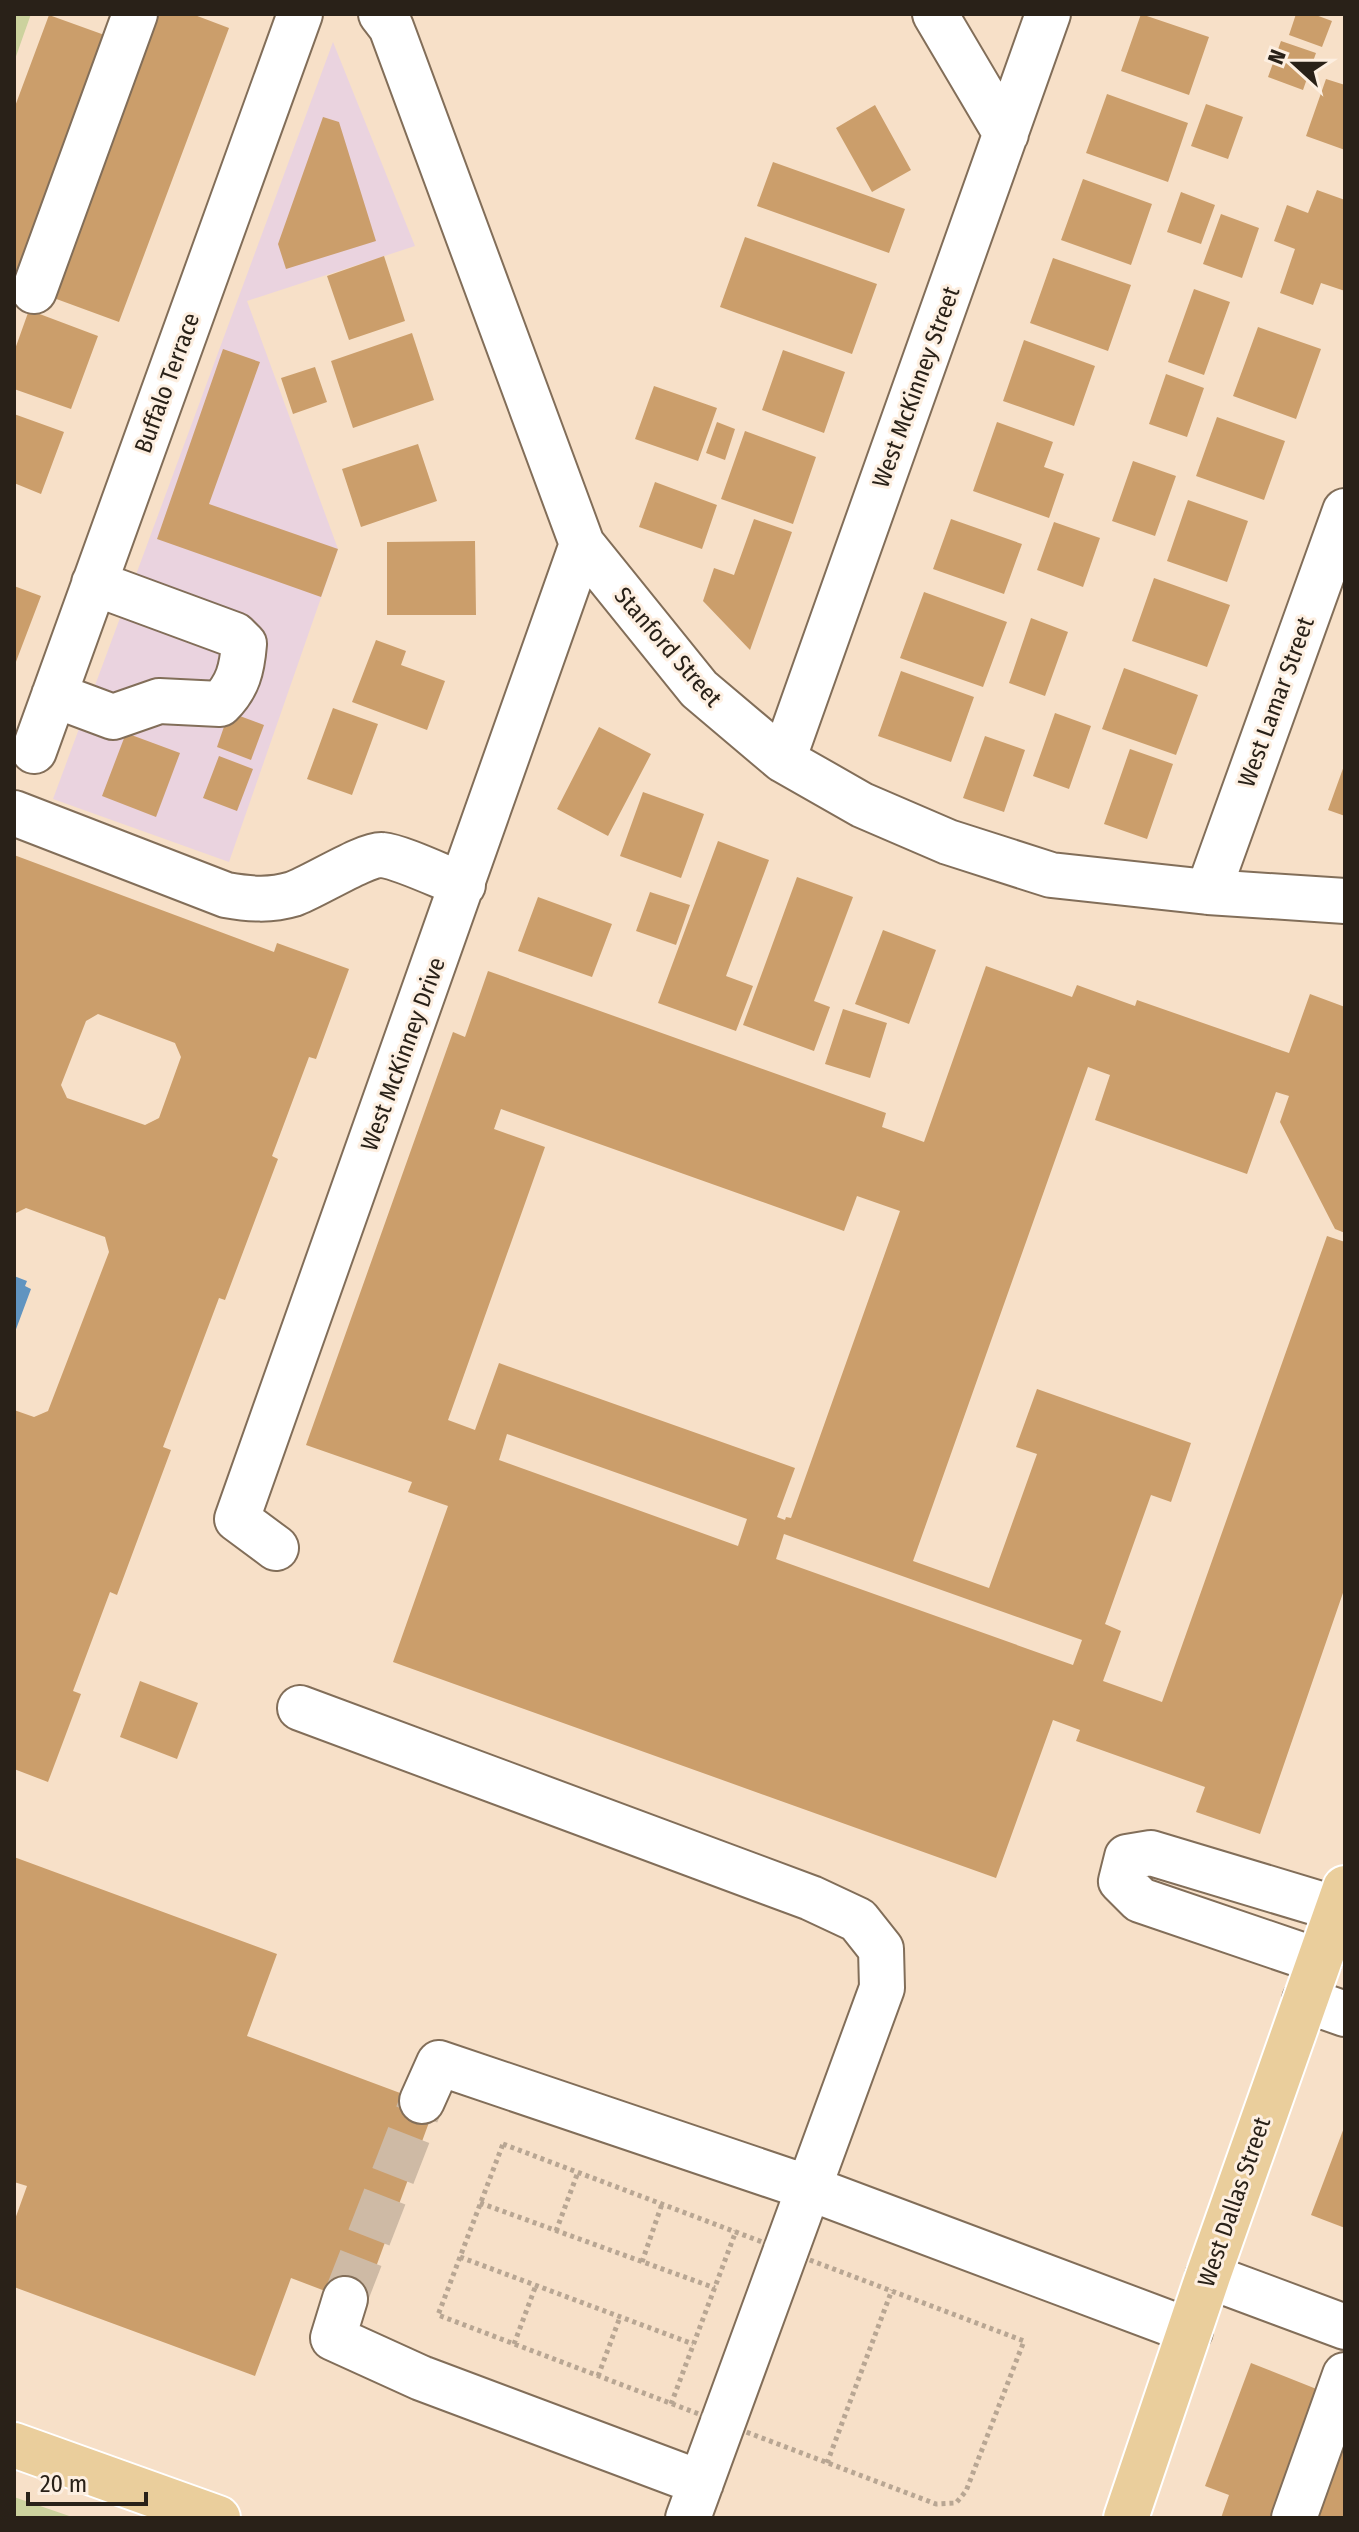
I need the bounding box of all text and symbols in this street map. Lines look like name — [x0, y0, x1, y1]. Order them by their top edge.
north arrow — [1255, 24, 1335, 104]
text: N — [1262, 46, 1292, 68]
street label: West McKinney Street — [867, 283, 965, 491]
street label: Buffalo Terrace — [129, 309, 205, 457]
street label: Stanford Street — [609, 582, 728, 713]
street label: West Lamar Street — [1232, 613, 1320, 791]
street label: West McKinney Drive — [355, 954, 451, 1154]
street label: West Dallas Street — [1192, 2113, 1276, 2291]
scale bar — [28, 2456, 146, 2506]
text: 20 m — [40, 2470, 87, 2498]

